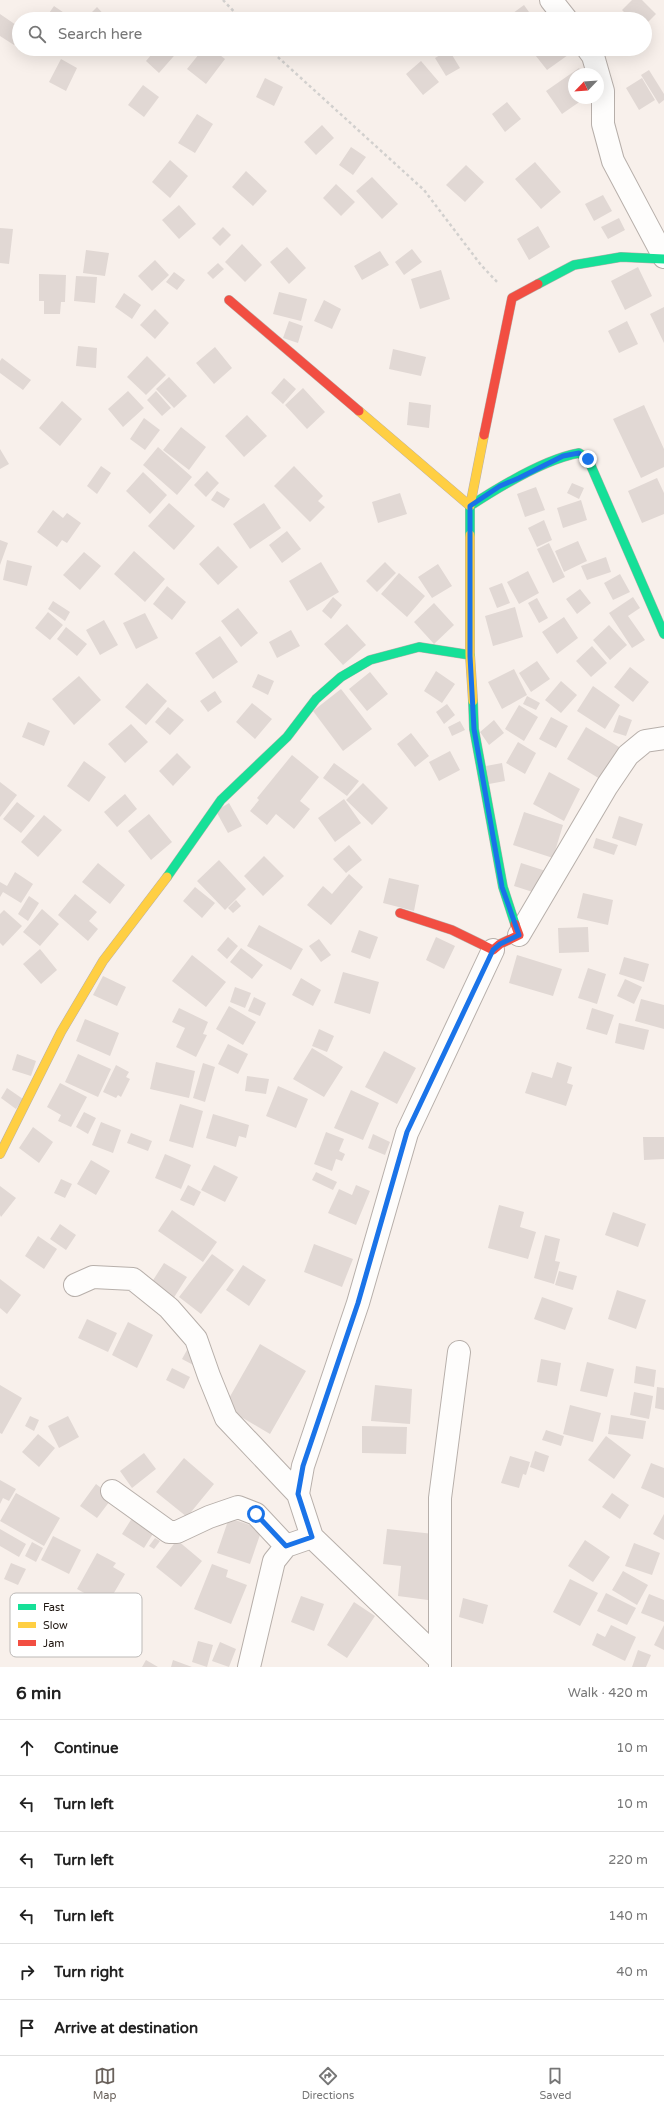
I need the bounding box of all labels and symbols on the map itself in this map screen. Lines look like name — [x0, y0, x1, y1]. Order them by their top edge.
north arrow — [568, 68, 604, 104]
route end — [579, 450, 597, 468]
route start — [247, 1505, 265, 1523]
legend — [10, 1593, 142, 1657]
text: Fast — [43, 1601, 64, 1614]
text: Slow — [43, 1619, 68, 1632]
text: Jam — [43, 1637, 64, 1650]

